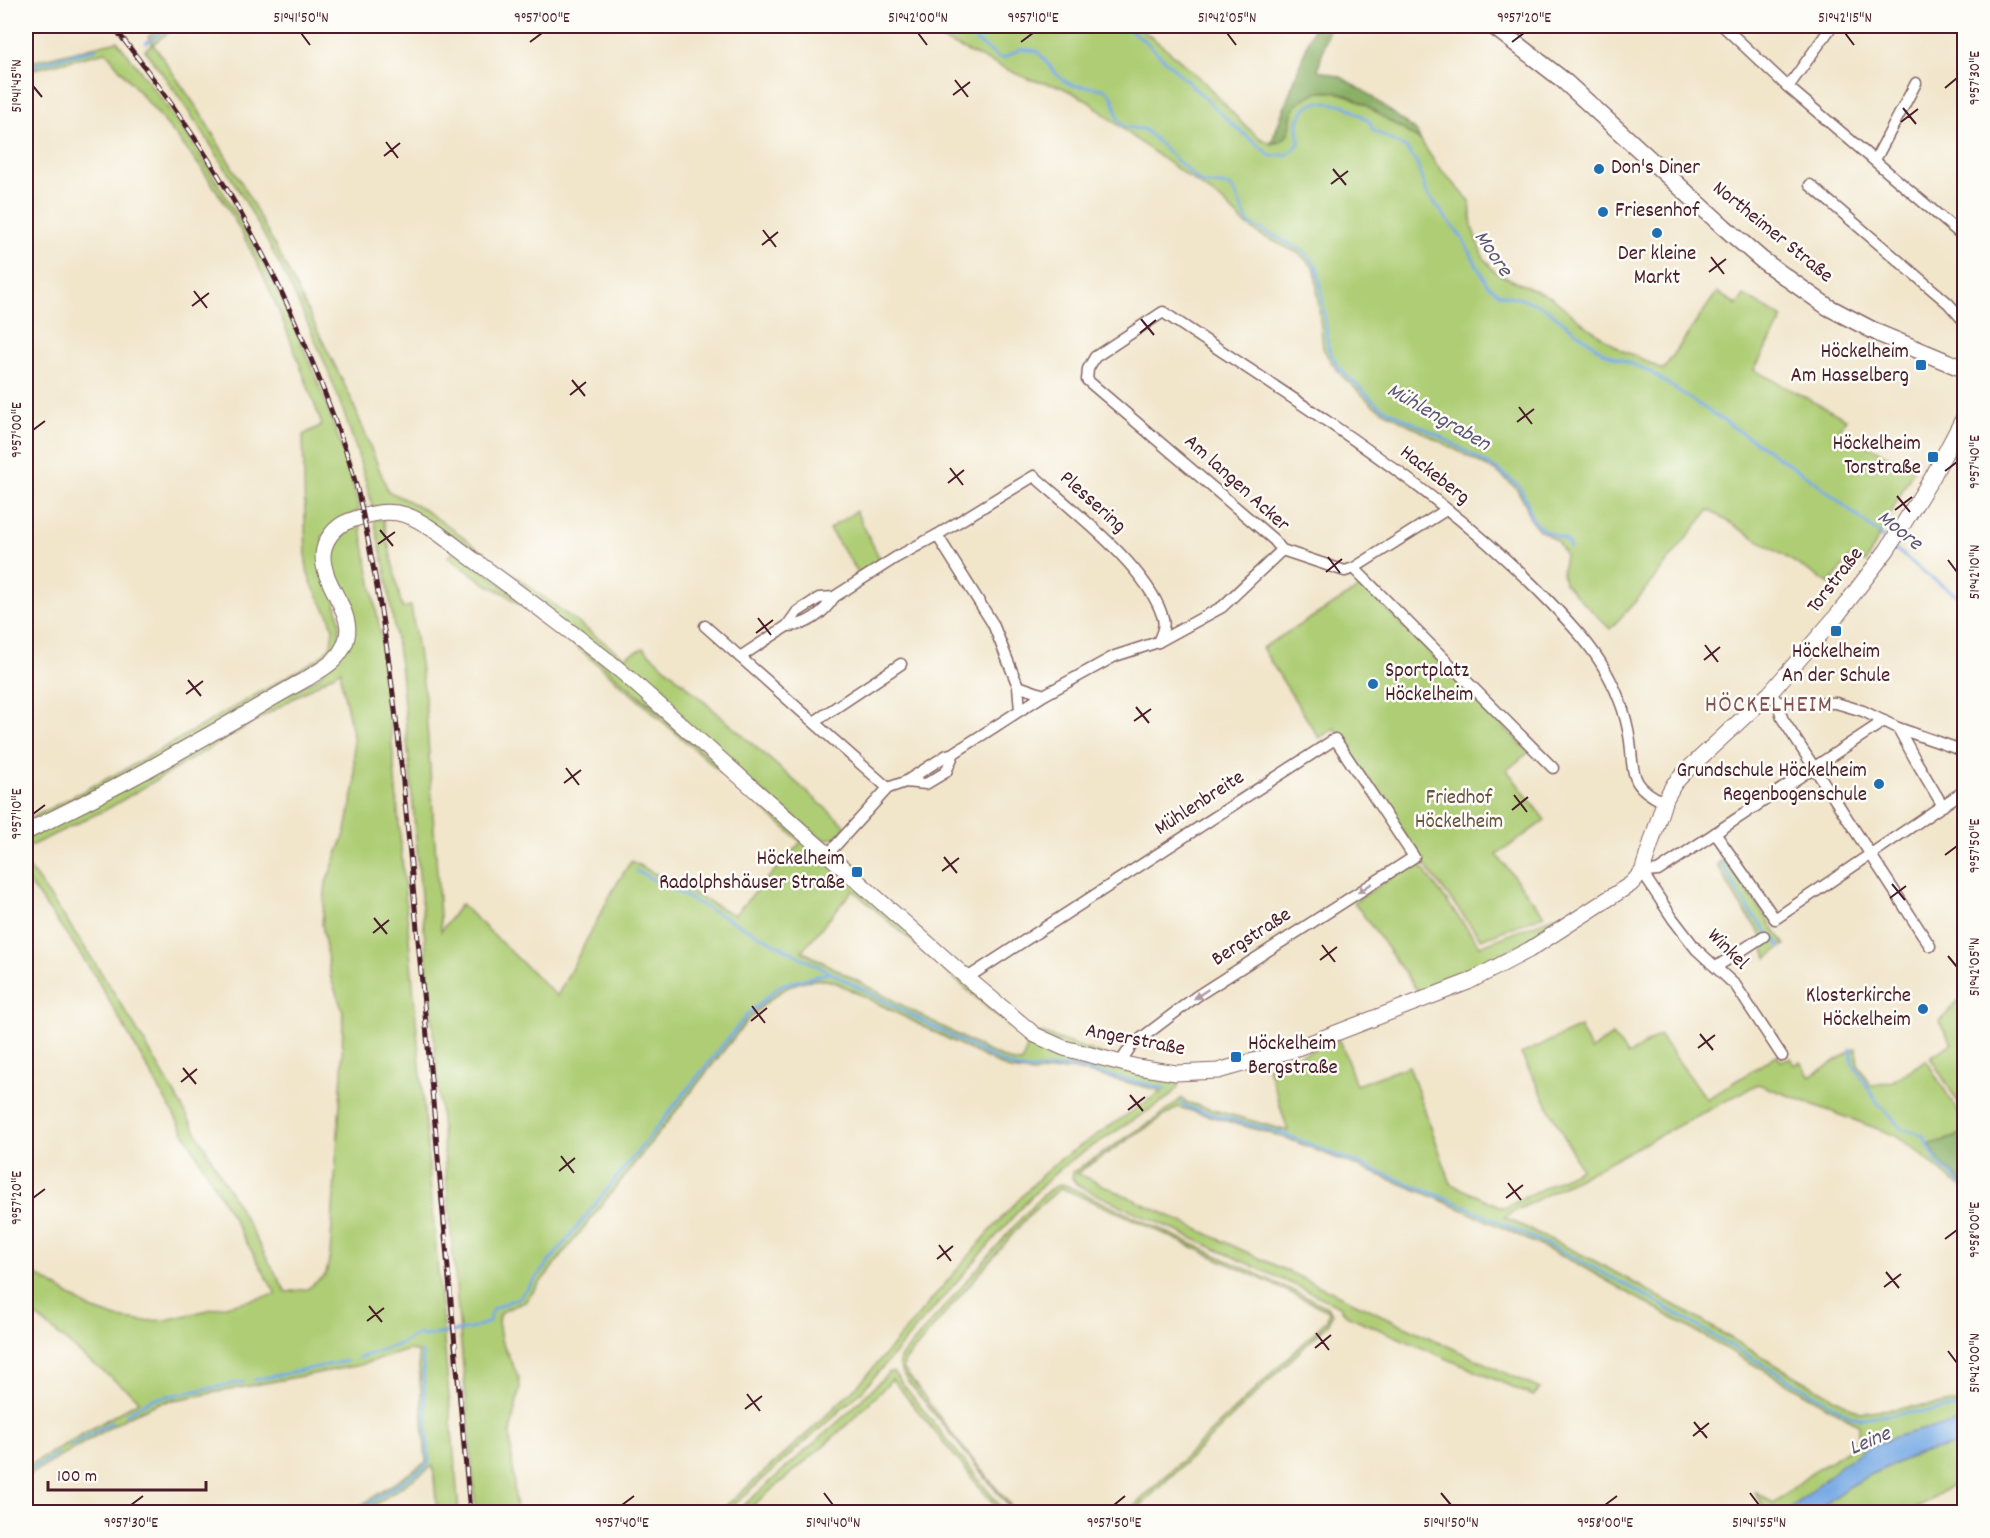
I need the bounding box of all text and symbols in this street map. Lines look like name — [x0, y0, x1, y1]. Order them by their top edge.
text: 51°41'50"N — [273, 8, 329, 30]
text: 9°57'00"E — [514, 8, 570, 30]
text: 51°42'00"N — [888, 8, 948, 30]
text: 9°57'10"E — [1008, 8, 1059, 30]
text: 51°42'05"N — [1198, 8, 1256, 30]
text: 9°57'20"E — [1497, 8, 1551, 30]
text: 51°42'15"N — [1818, 8, 1872, 30]
text: 9°57'30"E — [1965, 51, 1987, 105]
text: 51°41'45"N — [7, 59, 29, 113]
place label: Don's Diner — [1611, 154, 1700, 184]
marker: Don's Diner — [1592, 162, 1606, 176]
street label: Northeimer Straße — [1705, 175, 1839, 291]
place label: Friesenhof — [1615, 197, 1700, 227]
marker: Friesenhof — [1596, 205, 1610, 219]
water label: Moore — [1465, 224, 1520, 285]
marker: Der kleine Markt — [1650, 226, 1664, 240]
place label: Der kleine Markt — [1618, 240, 1696, 294]
place label: Höckelheim Am Hasselberg — [1790, 338, 1909, 392]
marker: Höckelheim Am Hasselberg — [1914, 358, 1928, 372]
water label: Mühlengraben — [1380, 376, 1496, 461]
text: 9°57'00"E — [7, 402, 29, 458]
street label: Am langen Acker — [1176, 428, 1296, 540]
place label: Höckelheim Torstraße — [1832, 430, 1921, 484]
text: 9°57'40"E — [1965, 435, 1987, 489]
street label: Hackeberg — [1392, 439, 1476, 513]
marker: Höckelheim Torstraße — [1926, 450, 1940, 464]
street label: Plessering — [1052, 465, 1132, 541]
water label: Moore — [1870, 503, 1929, 560]
street label: Torstraße — [1800, 541, 1872, 621]
text: 51°42'10"N — [1965, 545, 1987, 600]
marker: Höckelheim An der Schule — [1829, 624, 1843, 638]
place label: Höckelheim An der Schule — [1782, 638, 1890, 692]
place label: Sportplatz Höckelheim — [1385, 657, 1474, 711]
marker: Sportplatz Höckelheim — [1366, 677, 1380, 691]
district label: HÖCKELHEIM — [1705, 689, 1833, 723]
place label: Grundschule Höckelheim Regenbogenschule — [1676, 757, 1867, 811]
street label: Mühlenbreite — [1149, 764, 1251, 844]
marker: Grundschule Höckelheim Regenbogenschule — [1872, 777, 1886, 791]
park label: Friedhof Höckelheim — [1415, 784, 1503, 838]
text: 9°57'10"E — [7, 788, 29, 839]
text: 9°57'50"E — [1965, 819, 1987, 873]
place label: Höckelheim Radolphshäuser Straße — [659, 845, 845, 899]
marker: Höckelheim Radolphshäuser Straße — [850, 865, 864, 879]
one-way arrow — [1357, 883, 1373, 894]
street label: Bergstraße — [1206, 901, 1298, 975]
street label: Winkel — [1699, 922, 1755, 978]
text: 51°42'05"N — [1965, 938, 1987, 996]
place label: Klosterkirche Höckelheim — [1806, 982, 1911, 1036]
one-way arrow — [1193, 988, 1209, 999]
marker: Klosterkirche Höckelheim — [1916, 1002, 1930, 1016]
street label: Angerstraße — [1083, 1017, 1187, 1065]
place label: Höckelheim Bergstraße — [1248, 1030, 1338, 1084]
marker: Höckelheim Bergstraße — [1229, 1050, 1243, 1064]
text: 9°57'20"E — [7, 1171, 29, 1225]
text: 9°58'00"E — [1965, 1202, 1987, 1258]
text: 51°42'00"N — [1965, 1333, 1987, 1393]
water label: Leine — [1844, 1419, 1897, 1465]
scale bar — [48, 1454, 206, 1492]
text: 100 m — [57, 1465, 97, 1490]
text: 9°57'30"E — [104, 1513, 158, 1535]
text: 9°57'40"E — [595, 1513, 649, 1535]
text: 51°41'40"N — [806, 1513, 860, 1535]
text: 9°57'50"E — [1087, 1513, 1141, 1535]
text: 51°41'50"N — [1423, 1513, 1479, 1535]
text: 9°58'00"E — [1577, 1513, 1633, 1535]
text: 51°41'55"N — [1732, 1513, 1786, 1535]

